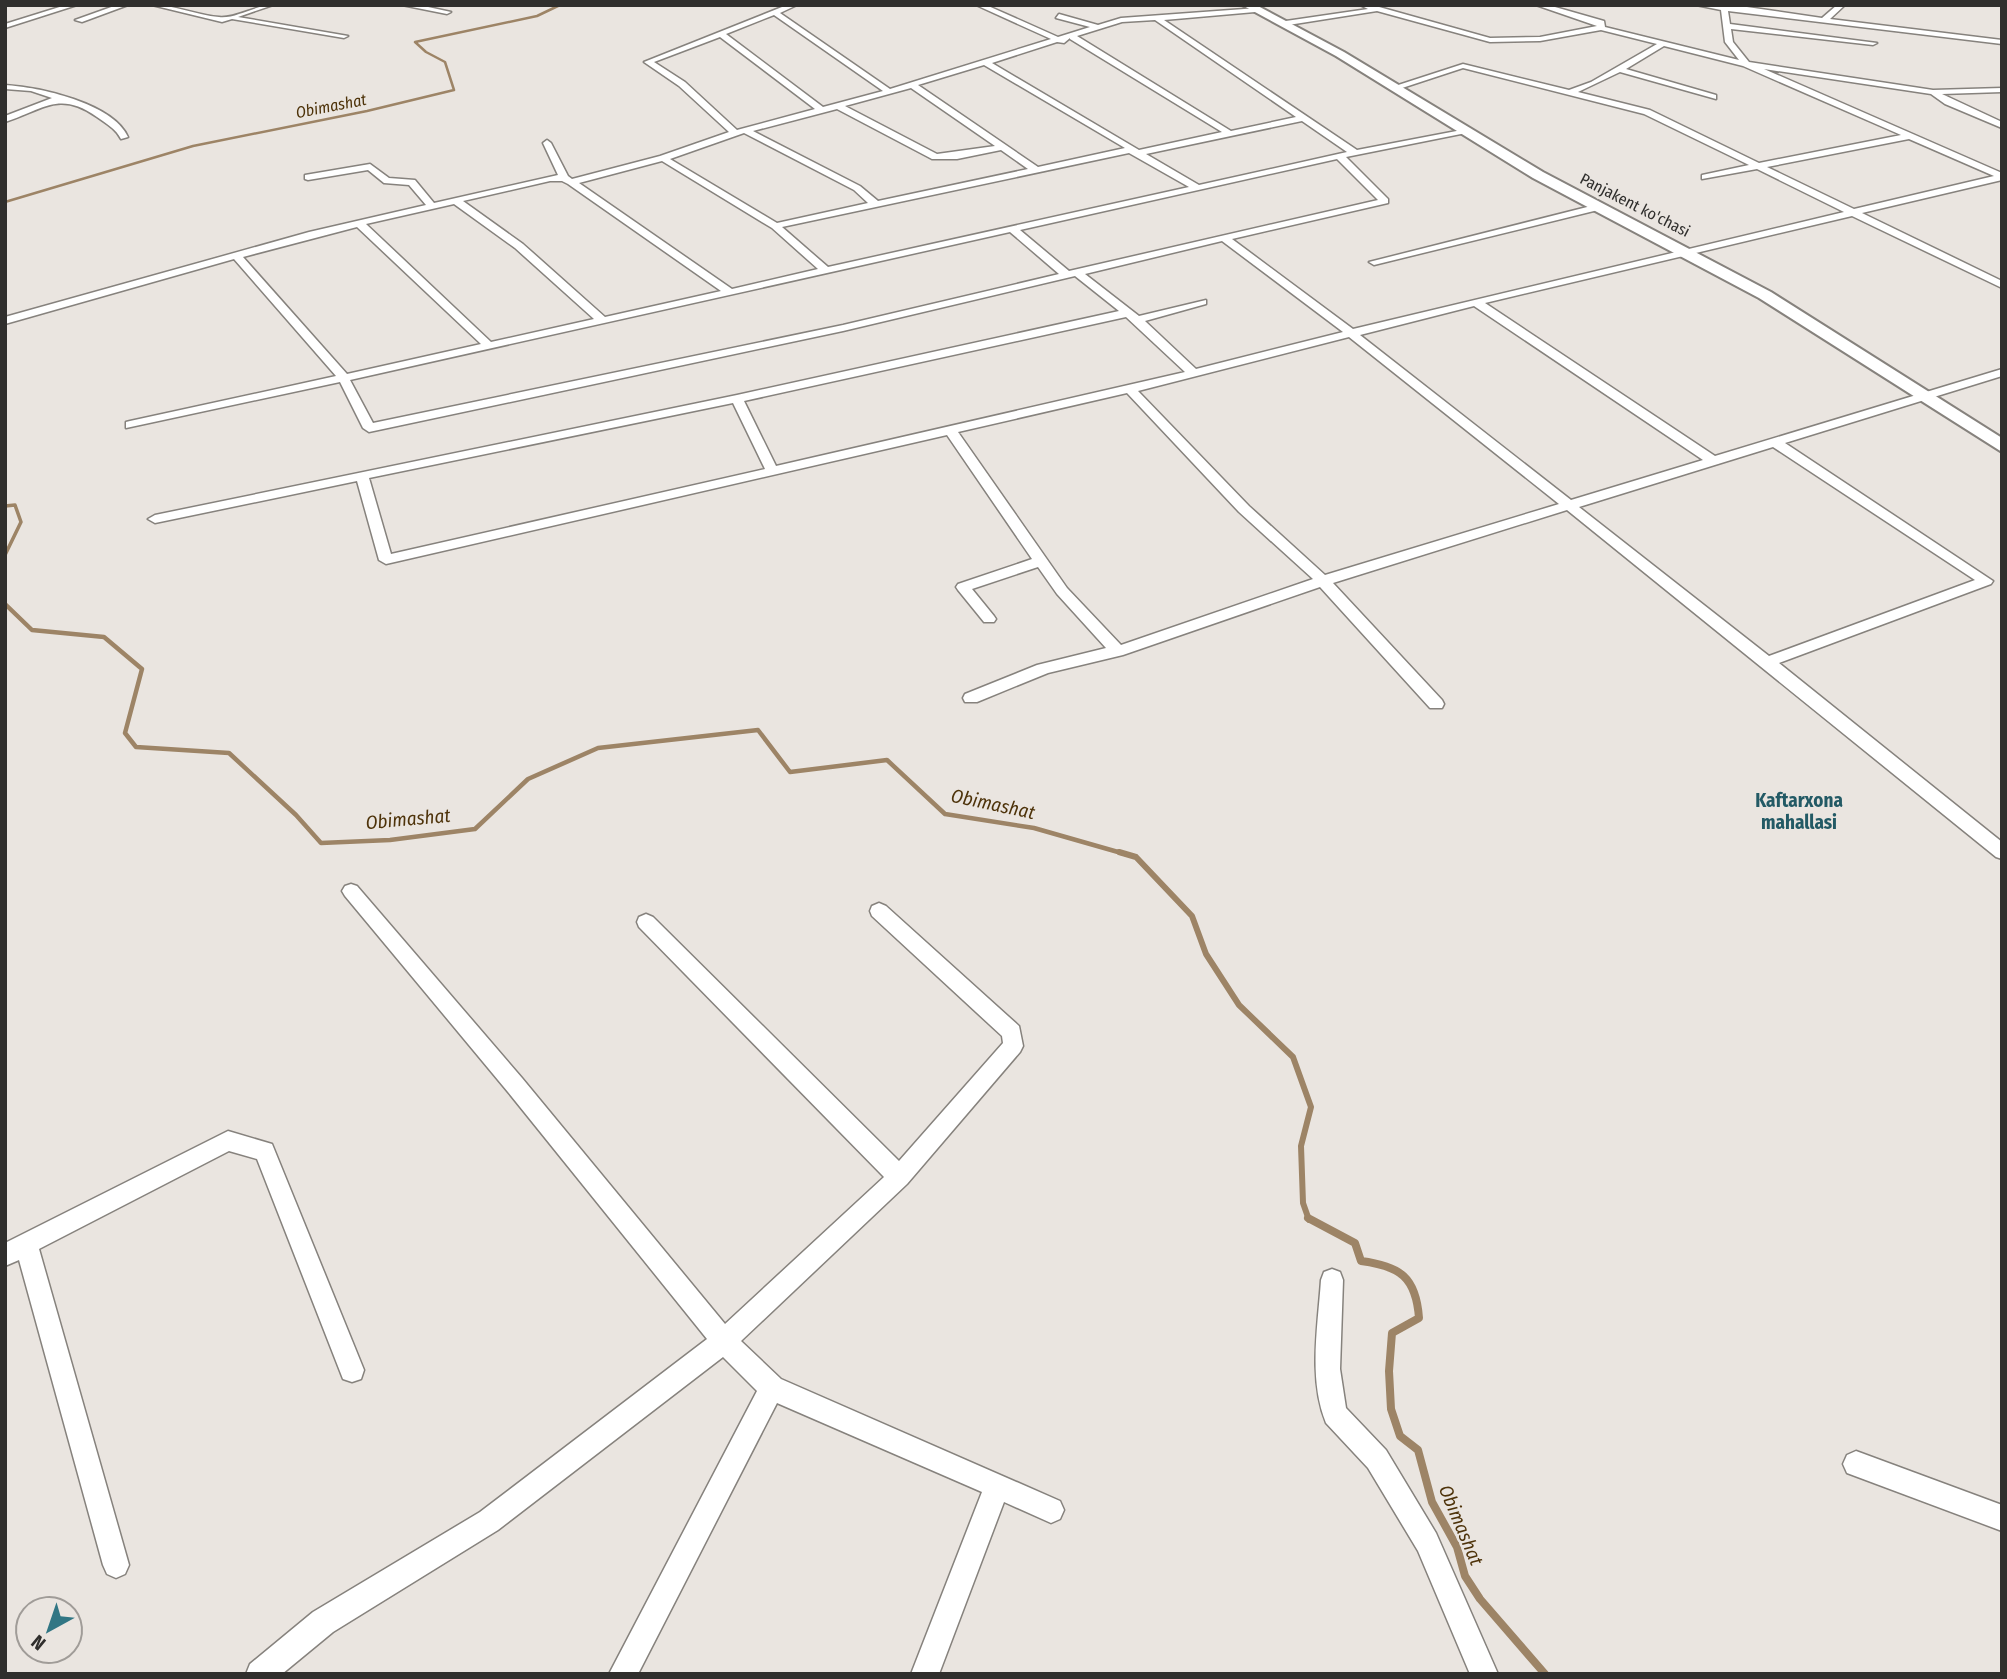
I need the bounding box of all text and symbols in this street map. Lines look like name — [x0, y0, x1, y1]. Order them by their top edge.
water label: Obimashat — [294, 90, 369, 122]
street label: Panjakent ko'chasi — [1577, 169, 1693, 241]
water label: Obimashat — [949, 784, 1038, 824]
district label: Kaftarxona mahallasi — [1755, 789, 1843, 834]
water label: Obimashat — [365, 804, 452, 834]
water label: Obimashat — [1434, 1481, 1489, 1569]
north arrow — [14, 1595, 84, 1665]
text: N — [27, 1630, 50, 1655]

